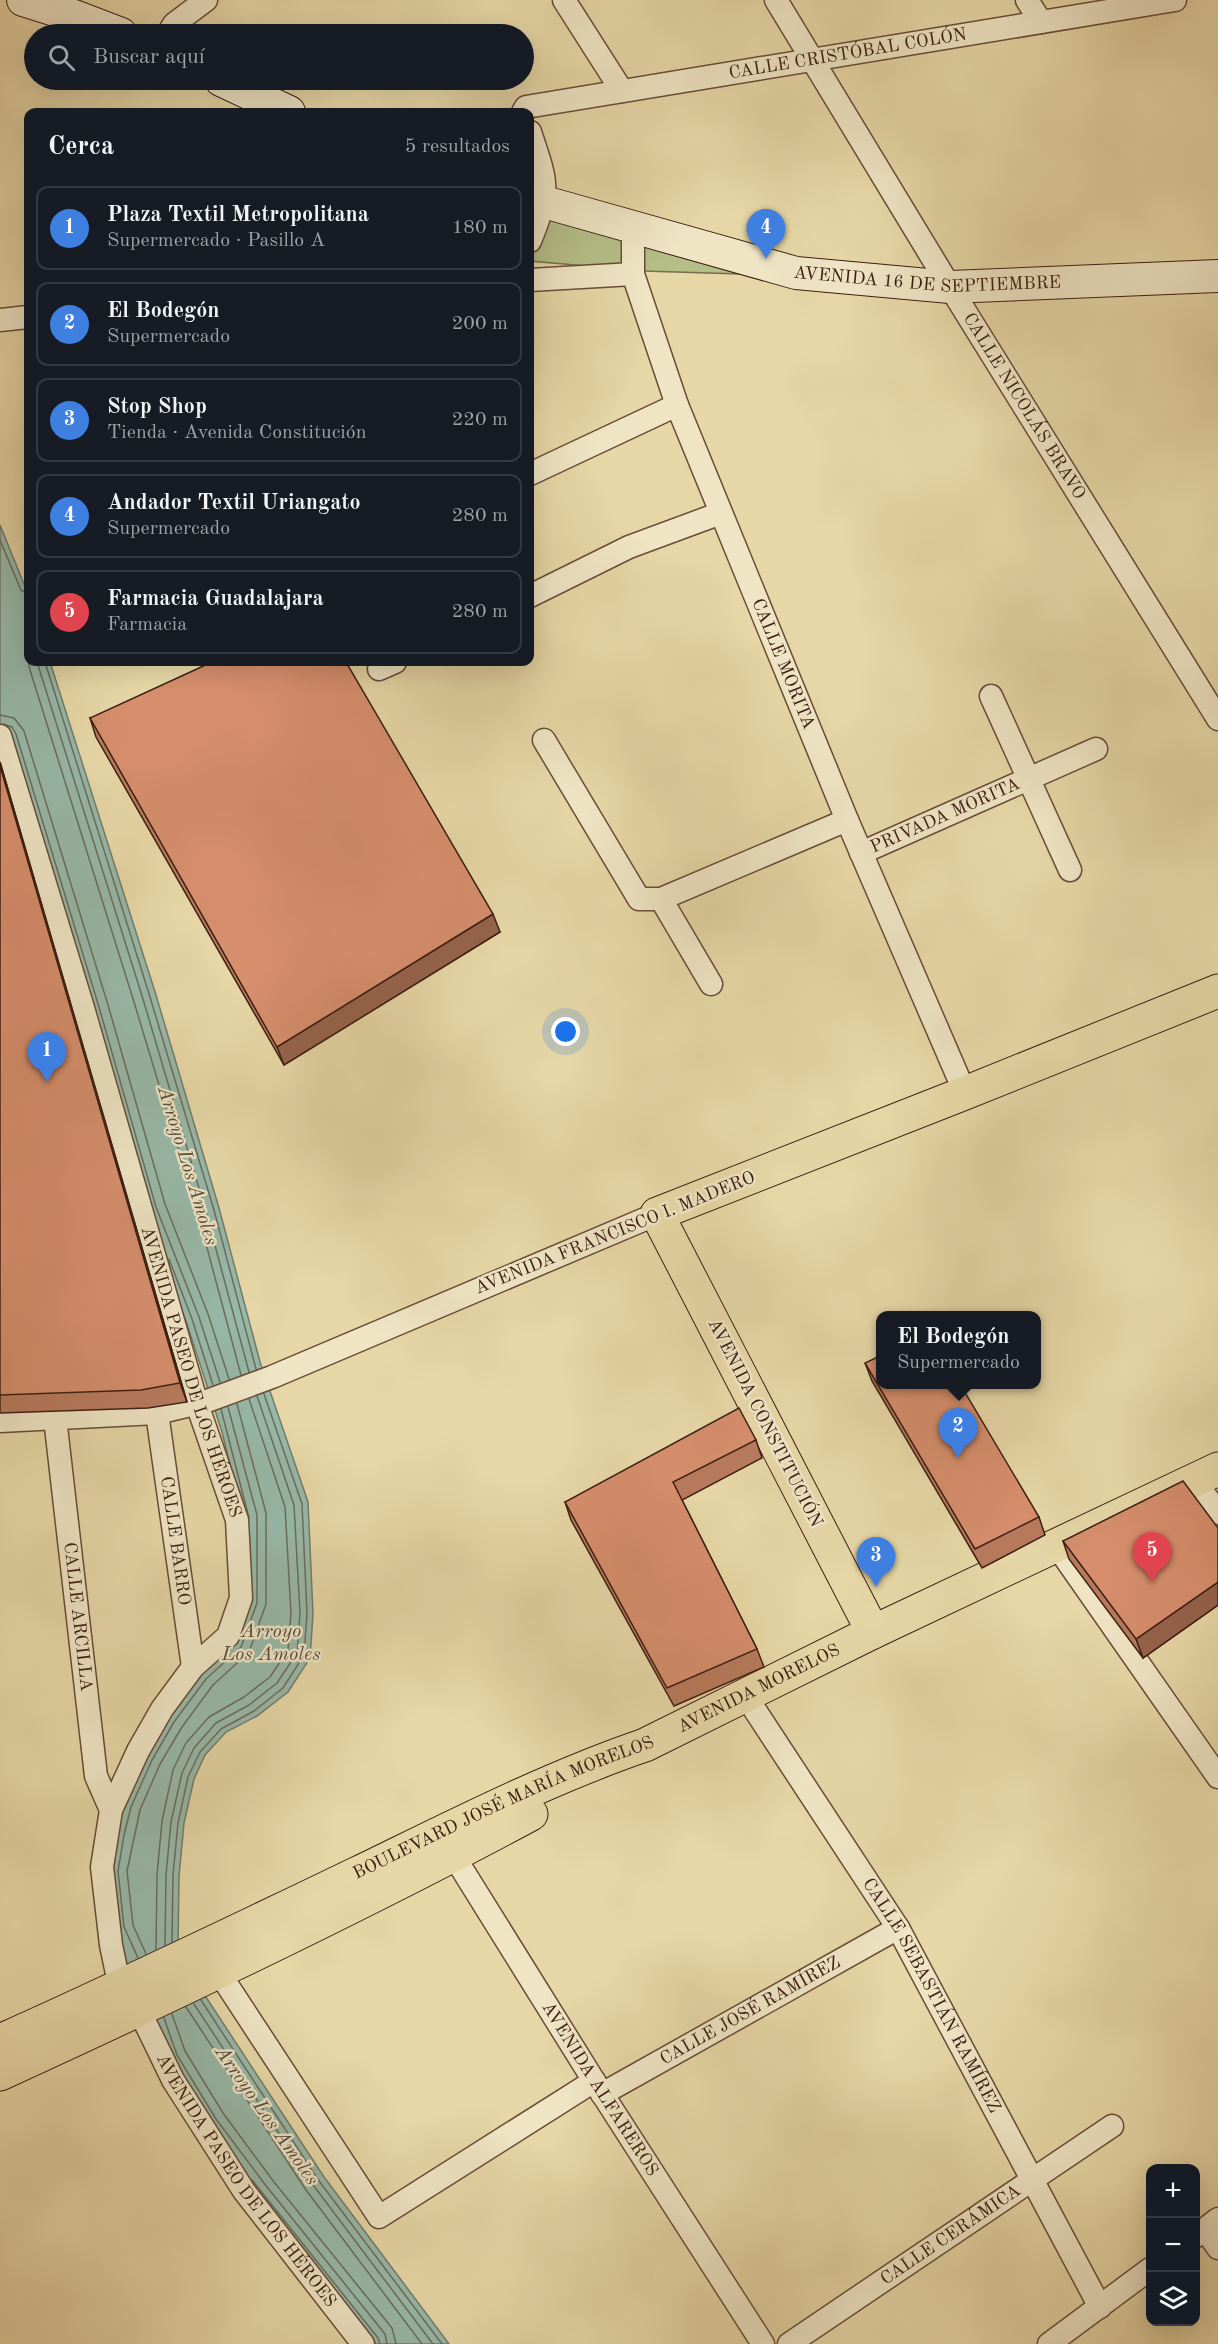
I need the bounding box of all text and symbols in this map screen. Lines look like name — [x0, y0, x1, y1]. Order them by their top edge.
street label: CALLE CRISTÓBAL COLÓN — [727, 23, 968, 82]
search box — [24, 24, 534, 90]
icon: search — [45, 41, 78, 74]
text: Buscar aquí — [93, 46, 205, 68]
text: Cerca — [48, 134, 114, 160]
text: 5 resultados — [405, 137, 510, 157]
text: Plaza Textil Metropolitana — [107, 204, 369, 226]
pin: 4 — [746, 210, 786, 259]
text: 1 — [64, 218, 75, 238]
text: 180 m — [452, 218, 508, 238]
text: Supermercado · Pasillo A — [107, 231, 325, 251]
street label: AVENIDA 16 DE SEPTIEMBRE — [793, 264, 1061, 296]
text: El Bodegón — [107, 300, 220, 322]
street label: CALLE NICOLÁS BRAVO — [960, 310, 1088, 503]
text: 2 — [64, 314, 75, 334]
text: 200 m — [452, 314, 508, 334]
text: Supermercado — [107, 327, 230, 347]
text: Stop Shop — [107, 396, 207, 418]
text: 3 — [64, 410, 75, 430]
text: 220 m — [452, 410, 508, 430]
text: Tienda · Avenida Constitución — [107, 423, 366, 443]
text: Andador Textil Uriangato — [107, 492, 361, 514]
text: 4 — [64, 506, 75, 526]
text: 280 m — [452, 506, 508, 526]
text: Supermercado — [107, 519, 230, 539]
text: Farmacia Guadalajara — [107, 588, 324, 610]
street label: CALLE MORITA — [748, 596, 818, 732]
text: 5 — [64, 602, 75, 622]
text: 280 m — [452, 602, 508, 622]
text: Farmacia — [107, 615, 187, 635]
street label: PRIVADA MORITA — [867, 775, 1023, 857]
your location — [551, 1017, 580, 1046]
pin: 1 — [28, 1032, 66, 1082]
water label: Arroyo Los Amoles — [153, 1083, 221, 1248]
street label: AVENIDA FRANCISCO I. MADERO — [472, 1168, 758, 1298]
street label: AVENIDA PASEO DE LOS HÉROES — [137, 1224, 244, 1520]
popup — [876, 1311, 1041, 1389]
street label: AVENIDA CONSTITUCIÓN — [704, 1314, 830, 1530]
text: El Bodegón — [897, 1326, 1010, 1348]
text: Supermercado — [897, 1353, 1020, 1373]
pin: 2 — [938, 1408, 978, 1458]
street label: CALLE BARRO — [157, 1475, 193, 1607]
pin: 5 — [1132, 1532, 1172, 1582]
pin: 3 — [856, 1538, 896, 1587]
street label: CALLE ARCILLA — [60, 1541, 95, 1693]
water label: Arroyo Los Amoles — [220, 1622, 321, 1665]
street label: AVENIDA MORELOS — [675, 1641, 843, 1736]
street label: BOULEVARD JOSÉ MARÍA MORELOS — [350, 1733, 657, 1883]
street label: CALLE SEBASTIÁN RAMÍREZ — [859, 1875, 1004, 2116]
street label: CALLE JOSÉ RAMÍREZ — [657, 1953, 843, 2068]
street label: AVENIDA ALFAREROS — [538, 1999, 662, 2179]
water label: Arroyo Los Amoles — [210, 2042, 322, 2189]
street label: AVENIDA PASEO DE LOS HÉROES — [153, 2051, 340, 2310]
map controls — [1146, 2164, 1200, 2326]
button: + — [1146, 2164, 1200, 2218]
street label: CALLE CERÁMICA — [877, 2181, 1024, 2288]
button: − — [1146, 2218, 1200, 2272]
button: layers — [1146, 2272, 1200, 2326]

